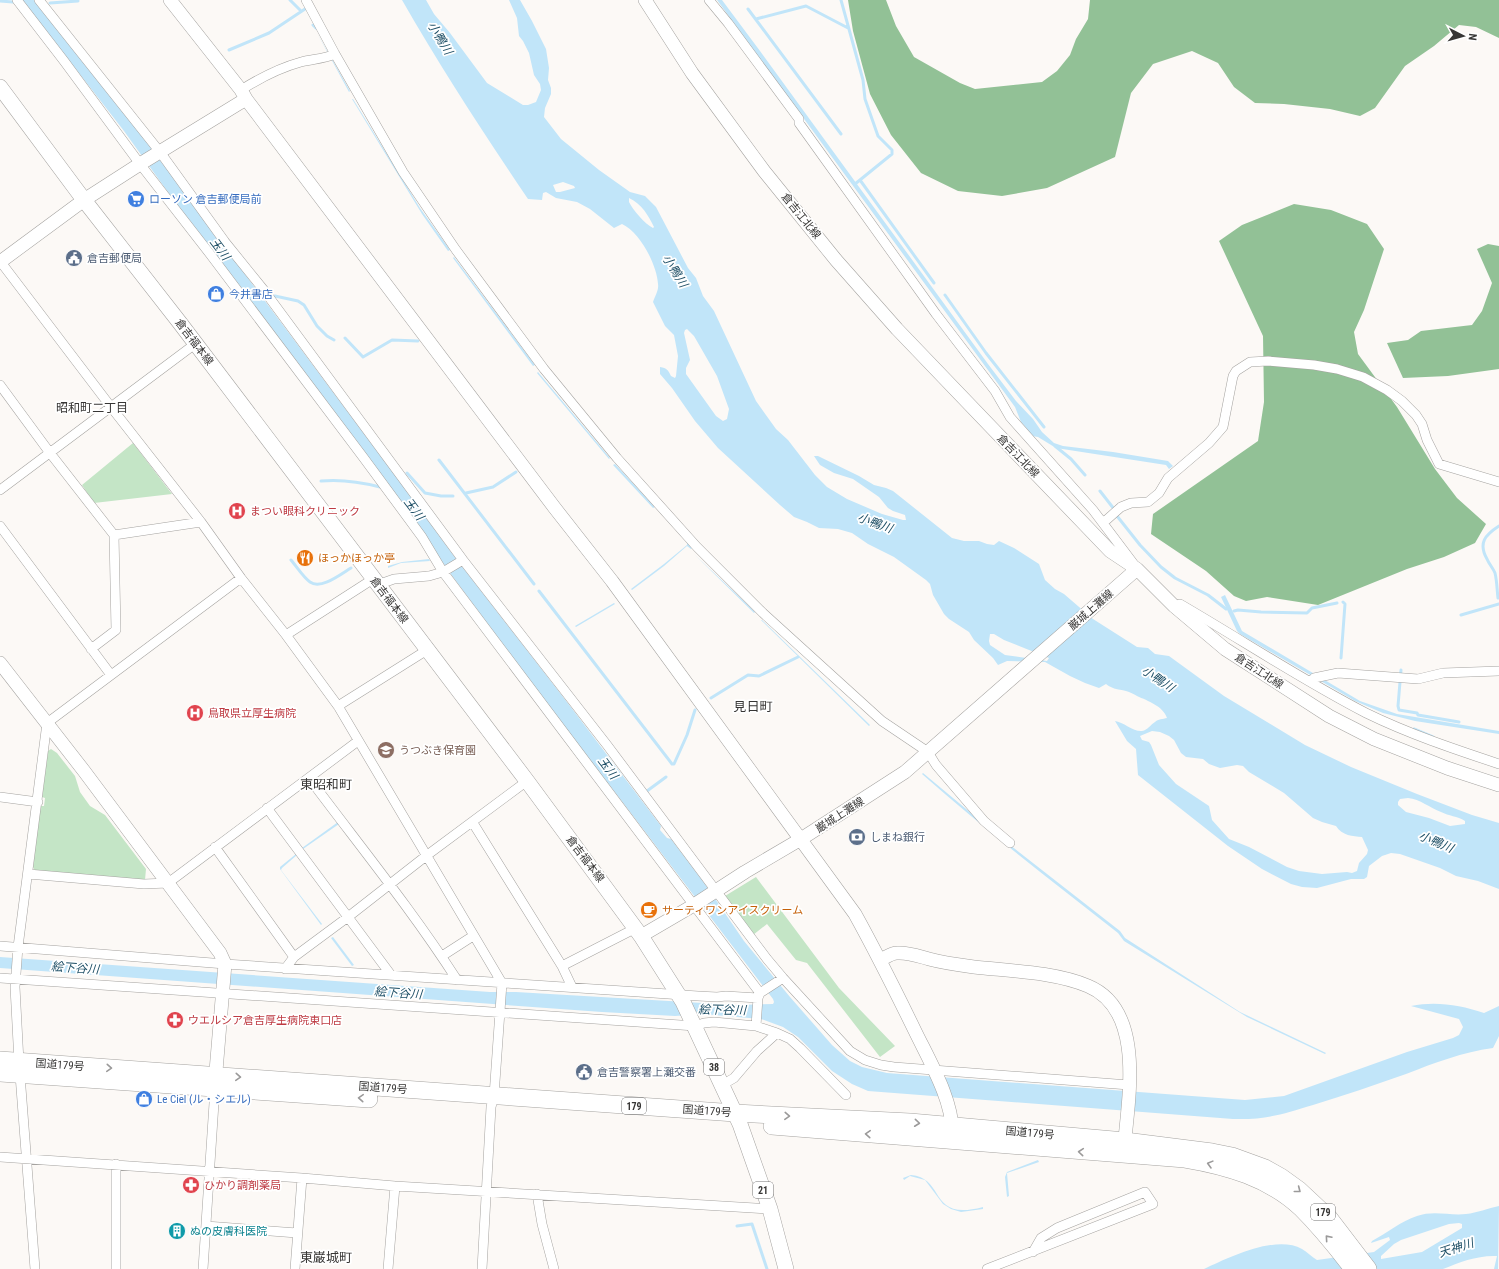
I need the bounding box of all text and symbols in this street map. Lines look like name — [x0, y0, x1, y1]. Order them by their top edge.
north arrow — [1443, 16, 1483, 56]
water label: 小鴨川 — [425, 19, 456, 59]
text: N — [1466, 33, 1479, 41]
supermarket icon: ローソン 倉吉郵便局前 — [126, 189, 146, 209]
street label: 倉吉江北線 — [779, 191, 823, 241]
place label: ローソン 倉吉郵便局前 — [149, 193, 262, 206]
water label: 玉川 — [207, 235, 234, 264]
public building icon: 倉吉郵便局 — [64, 248, 84, 268]
place label: 倉吉郵便局 — [87, 252, 142, 265]
water label: 小鴨川 — [660, 252, 692, 292]
shop icon: 今井書店 — [206, 284, 226, 304]
place label: 今井書店 — [229, 288, 273, 301]
street label: 倉吉福本線 — [172, 316, 216, 368]
district label: 昭和町二丁目 — [56, 401, 128, 415]
street label: 倉吉江北線 — [994, 432, 1042, 480]
water label: 玉川 — [401, 495, 428, 524]
hospital icon: まつい眼科クリニック — [227, 501, 247, 521]
place label: まつい眼科クリニック — [250, 505, 360, 518]
water label: 小鴨川 — [856, 510, 896, 536]
restaurant icon: ほっかほっか亭 — [295, 548, 315, 568]
place label: ほっかほっか亭 — [318, 552, 395, 565]
street label: 倉吉福本線 — [367, 574, 411, 626]
street label: 巌城上灘線 — [1066, 587, 1116, 633]
street label: 倉吉江北線 — [1232, 651, 1286, 691]
water label: 小鴨川 — [1139, 663, 1178, 696]
district label: 見日町 — [733, 699, 773, 714]
hospital icon: 鳥取県立厚生病院 — [185, 703, 205, 723]
place label: 鳥取県立厚生病院 — [208, 707, 296, 720]
school or university icon: うつぶき保育園 — [376, 740, 396, 760]
place label: うつぶき保育園 — [399, 744, 476, 757]
water label: 玉川 — [595, 754, 622, 783]
district label: 東昭和町 — [300, 777, 352, 792]
street label: 巌城上灘線 — [813, 795, 867, 835]
bank icon: しまね銀行 — [847, 827, 867, 847]
water label: 小鴨川 — [1417, 829, 1457, 856]
place label: しまね銀行 — [870, 831, 925, 844]
street label: 倉吉福本線 — [563, 833, 607, 885]
cafe icon: サーティワンアイスクリーム — [639, 900, 659, 920]
place label: サーティワンアイスクリーム — [662, 904, 803, 917]
water label: 絵下谷川 — [51, 959, 101, 977]
water label: 絵下谷川 — [374, 984, 424, 1002]
water label: 絵下谷川 — [698, 1003, 748, 1017]
pharmacy icon: ウエルシア倉吉厚生病院東口店 — [165, 1010, 185, 1030]
place label: ウエルシア倉吉厚生病院東口店 — [188, 1014, 342, 1027]
street label: 国道179号 — [35, 1057, 85, 1073]
road number: 38 — [704, 1059, 724, 1075]
public building icon: 倉吉警察署上灘交番 — [574, 1062, 594, 1082]
one-way arrow — [106, 1064, 112, 1073]
place label: 倉吉警察署上灘交番 — [597, 1066, 696, 1079]
one-way arrow — [235, 1073, 241, 1082]
street label: 国道179号 — [358, 1080, 408, 1096]
shop icon: Le Ciel (ル・シエル) — [134, 1089, 154, 1109]
place label: Le Ciel (ル・シエル) — [157, 1093, 251, 1106]
one-way arrow — [358, 1094, 364, 1103]
road number: 179 — [622, 1098, 646, 1114]
street label: 国道179号 — [682, 1103, 732, 1119]
one-way arrow — [784, 1111, 790, 1120]
one-way arrow — [914, 1118, 920, 1127]
street label: 国道179号 — [1005, 1124, 1055, 1142]
one-way arrow — [865, 1129, 871, 1138]
one-way arrow — [1078, 1147, 1084, 1156]
one-way arrow — [1207, 1160, 1214, 1169]
pharmacy icon: ひかり調剤薬局 — [181, 1175, 201, 1195]
place label: ひかり調剤薬局 — [204, 1179, 281, 1192]
road number: 21 — [753, 1182, 773, 1198]
one-way arrow — [1293, 1185, 1300, 1192]
road number: 179 — [1311, 1204, 1335, 1220]
building icon: ぬの皮膚科医院 — [167, 1221, 187, 1241]
place label: ぬの皮膚科医院 — [190, 1225, 267, 1238]
water label: 天神川 — [1437, 1235, 1477, 1260]
one-way arrow — [1326, 1236, 1333, 1243]
district label: 東巌城町 — [300, 1250, 352, 1265]

